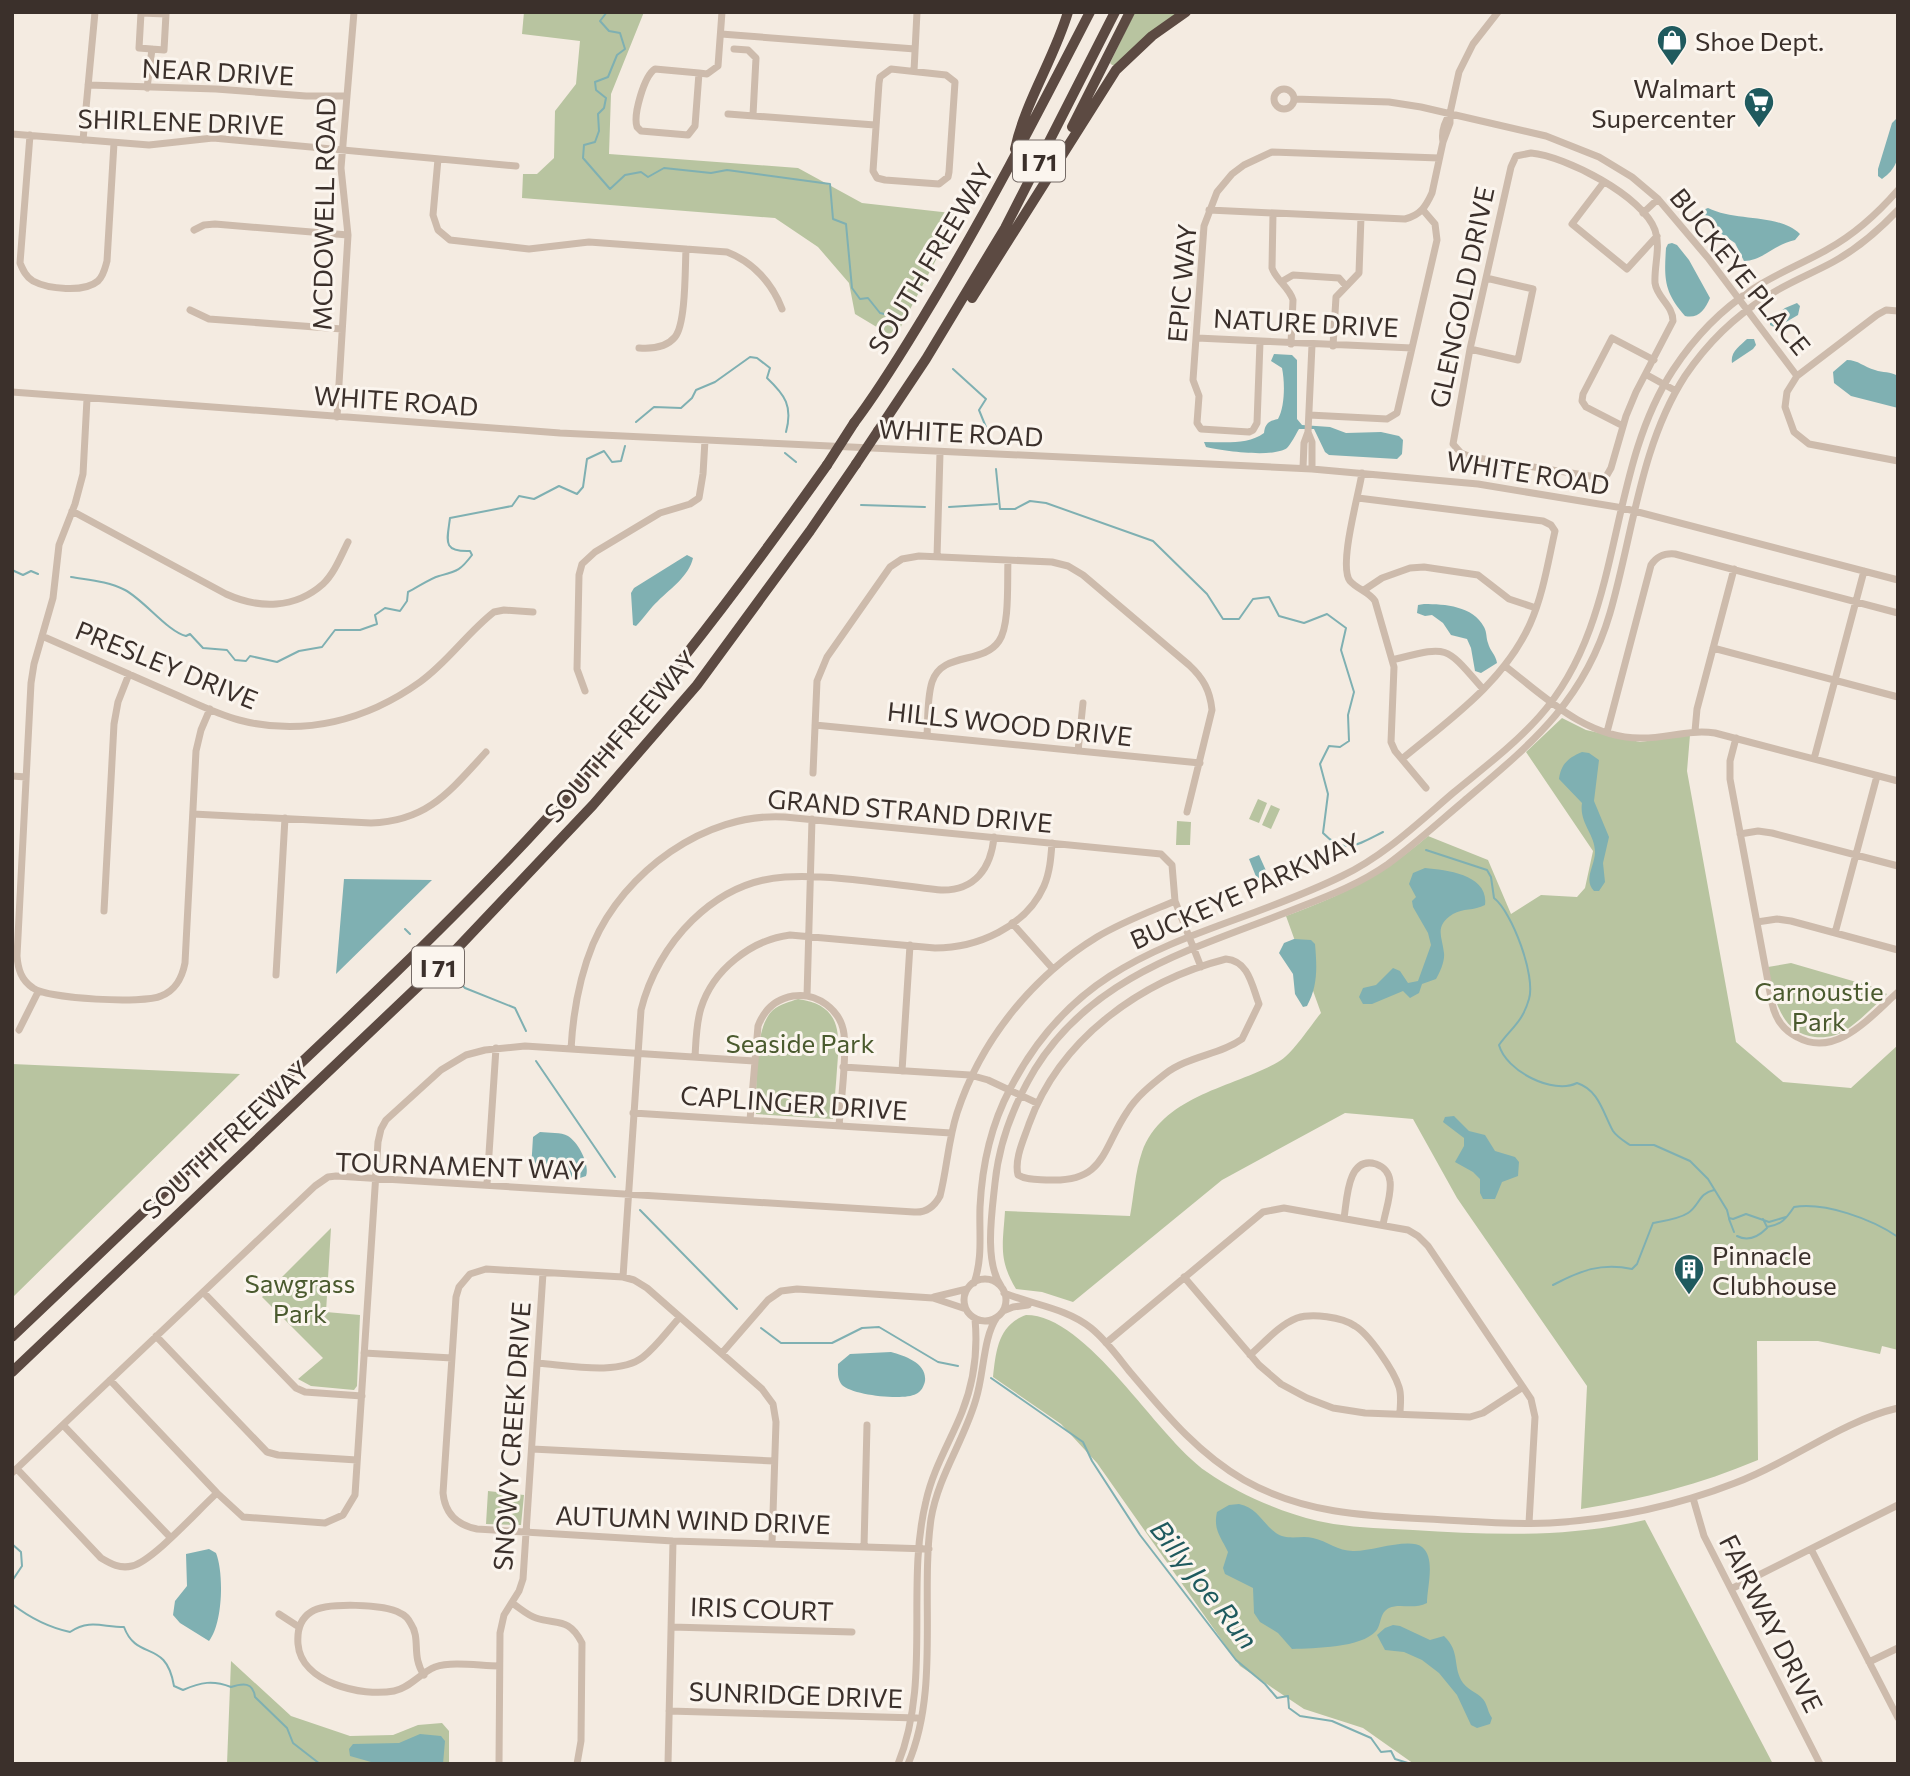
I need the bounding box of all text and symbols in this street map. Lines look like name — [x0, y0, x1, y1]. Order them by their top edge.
shop icon: Shoe Dept. — [1655, 23, 1689, 67]
place label: Shoe Dept. — [1695, 25, 1824, 56]
street label: NEAR DRIVE — [141, 52, 295, 90]
place label: Walmart Supercenter — [1591, 72, 1736, 133]
supermarket icon: Walmart Supercenter — [1742, 85, 1776, 129]
street label: MCDOWELL ROAD — [305, 97, 341, 331]
street label: SHIRLENE DRIVE — [77, 102, 285, 140]
road number: I 71 — [1013, 140, 1065, 182]
street label: SOUTH FREEWAY — [861, 157, 999, 359]
street label: BUCKEYE PLACE — [1664, 181, 1818, 361]
street label: GLENGOLD DRIVE — [1422, 184, 1500, 410]
street label: EPIC WAY — [1160, 222, 1202, 344]
street label: NATURE DRIVE — [1212, 302, 1400, 342]
street label: WHITE ROAD — [313, 379, 479, 421]
street label: WHITE ROAD — [878, 412, 1044, 452]
street label: WHITE ROAD — [1444, 444, 1612, 500]
street label: PRESLEY DRIVE — [71, 613, 263, 715]
street label: SOUTH FREEWAY — [537, 644, 703, 828]
street label: HILLS WOOD DRIVE — [886, 695, 1134, 751]
street label: GRAND STRAND DRIVE — [766, 782, 1054, 838]
street label: BUCKEYE PARKWAY — [1125, 825, 1365, 955]
road number: I 71 — [412, 946, 464, 987]
park label: Carnoustie Park — [1754, 975, 1884, 1036]
park label: Seaside Park — [725, 1027, 875, 1058]
street label: SOUTH FREEWAY — [135, 1054, 315, 1224]
street label: CAPLINGER DRIVE — [679, 1079, 909, 1125]
street label: TOURNAMENT WAY — [335, 1145, 585, 1185]
place label: Pinnacle Clubhouse — [1712, 1239, 1837, 1300]
building icon: Pinnacle Clubhouse — [1672, 1252, 1706, 1296]
park label: Sawgrass Park — [245, 1267, 355, 1328]
street label: SNOWY CREEK DRIVE — [486, 1300, 536, 1572]
street label: AUTUMN WIND DRIVE — [555, 1499, 831, 1539]
water label: Billy Joe Run — [1144, 1513, 1266, 1655]
street label: FAIRWAY DRIVE — [1714, 1529, 1830, 1717]
street label: IRIS COURT — [690, 1590, 834, 1626]
street label: SUNRIDGE DRIVE — [688, 1675, 904, 1713]

